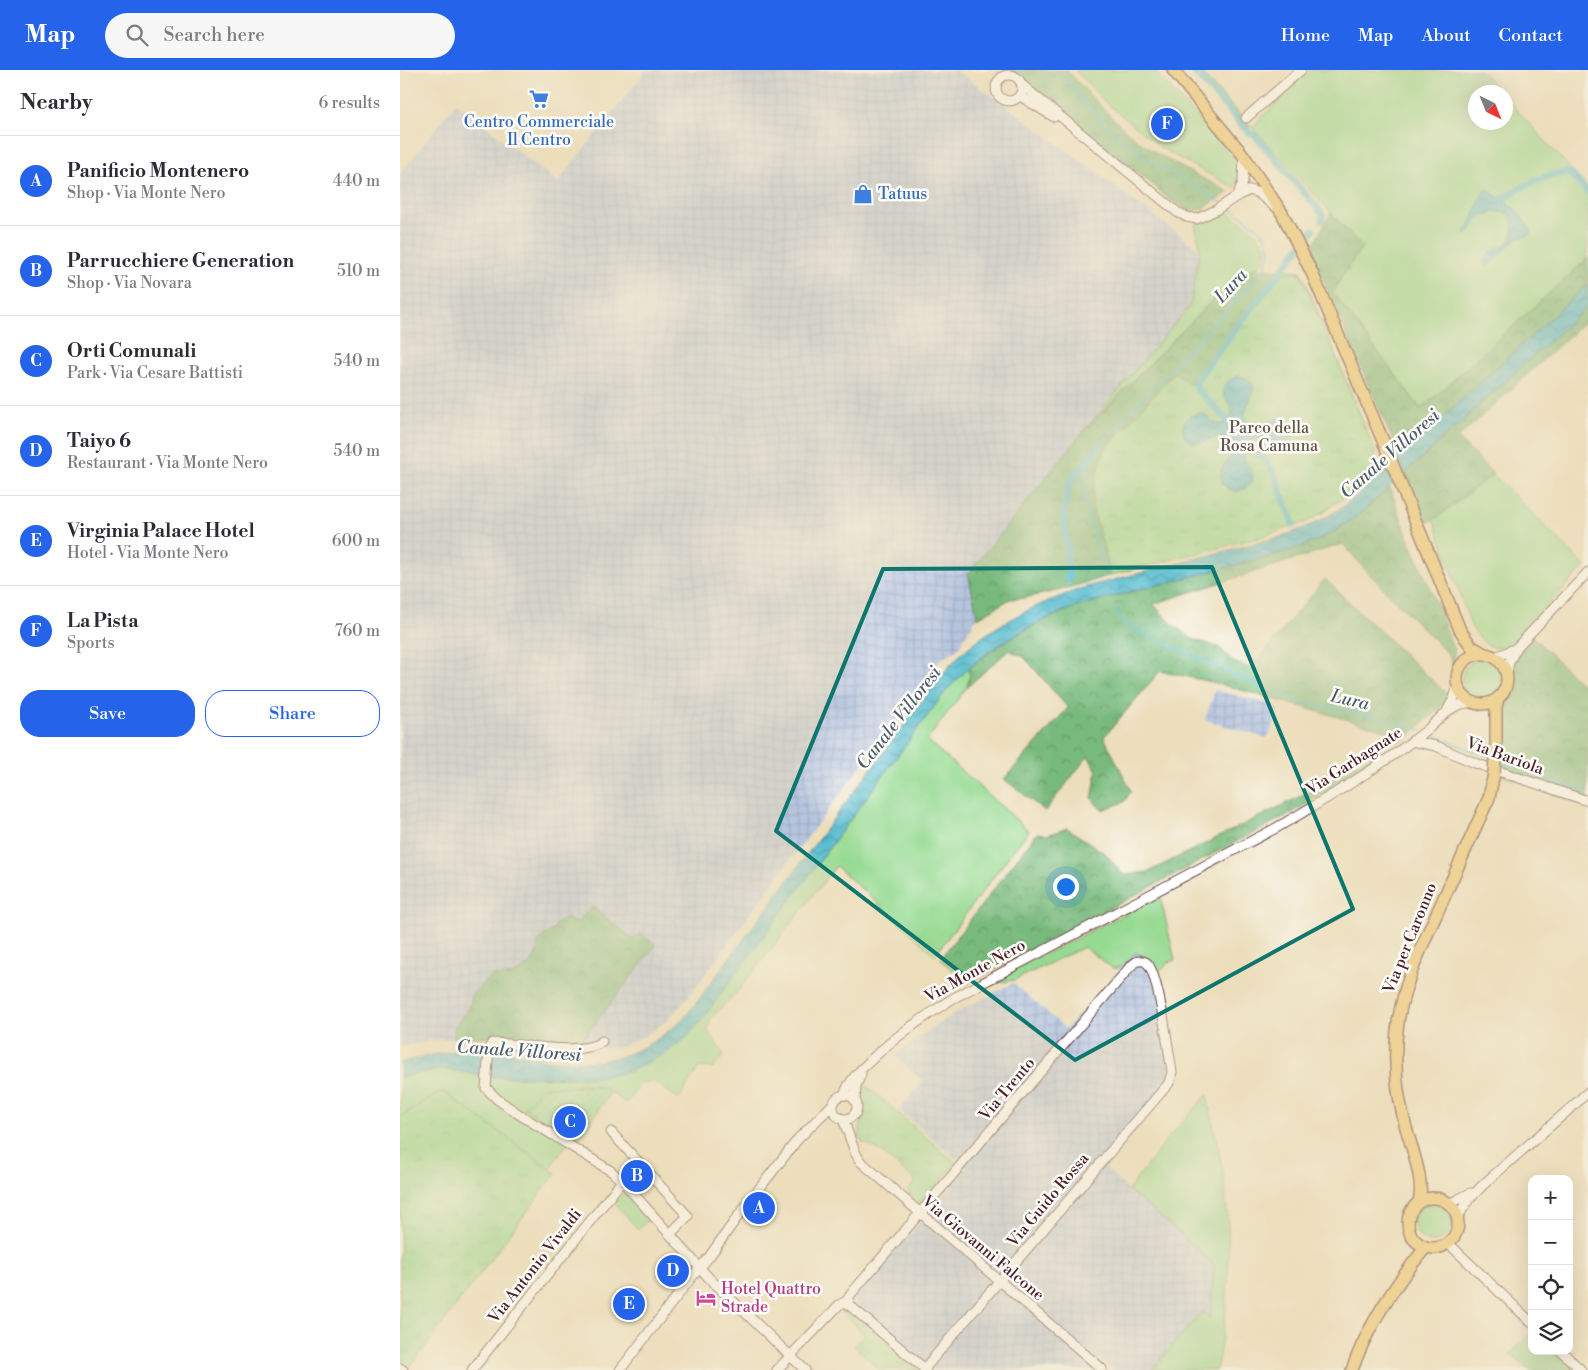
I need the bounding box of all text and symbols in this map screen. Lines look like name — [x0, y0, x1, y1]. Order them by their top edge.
search box — [105, 13, 455, 58]
text: Map — [25, 20, 75, 50]
icon: search — [123, 21, 151, 49]
text: Search here — [163, 23, 265, 47]
text: Home — [1281, 24, 1330, 47]
text: Map — [1358, 24, 1394, 47]
text: About — [1422, 24, 1471, 47]
text: Contact — [1499, 24, 1563, 47]
north arrow — [1468, 85, 1513, 130]
supermarket icon: Centro Commerciale Il Centro — [528, 88, 550, 110]
text: Nearby — [20, 90, 93, 116]
text: 6 results — [319, 93, 380, 113]
pin: F — [1151, 105, 1183, 143]
place label: Centro Commerciale Il Centro — [464, 112, 614, 150]
text: Panificio Montenero — [67, 159, 249, 183]
text: A — [30, 171, 42, 191]
text: 440 m — [333, 171, 380, 191]
text: Shop · Via Monte Nero — [67, 183, 226, 203]
shop icon: Tatuus — [852, 183, 874, 205]
place label: Tatuus — [878, 184, 927, 204]
text: Parrucchiere Generation — [67, 249, 294, 273]
text: B — [30, 261, 42, 281]
text: 510 m — [337, 261, 380, 281]
water label: Lura — [1209, 263, 1253, 309]
text: Shop · Via Novara — [67, 273, 192, 293]
text: Orti Comunali — [67, 339, 196, 363]
text: C — [30, 351, 42, 371]
text: 540 m — [333, 351, 380, 371]
text: Park · Via Cesare Battisti — [67, 363, 243, 383]
water label: Canale Villoresi — [1335, 404, 1445, 504]
park label: Parco della Rosa Camuna — [1220, 418, 1319, 456]
text: Taiyo 6 — [67, 429, 131, 453]
text: D — [30, 441, 42, 461]
text: 540 m — [333, 441, 380, 461]
text: Restaurant · Via Monte Nero — [67, 453, 268, 473]
text: Virginia Palace Hotel — [67, 519, 255, 543]
text: E — [30, 531, 42, 551]
text: 600 m — [332, 531, 380, 551]
text: Hotel · Via Monte Nero — [67, 543, 229, 563]
text: La Pista — [67, 609, 139, 633]
text: F — [30, 621, 42, 641]
text: 760 m — [335, 621, 380, 641]
text: Sports — [67, 633, 114, 653]
water label: Canale Villoresi — [851, 661, 947, 774]
water label: Lura — [1328, 684, 1372, 716]
button: Save — [20, 690, 195, 737]
button: Share — [205, 690, 380, 737]
street label: Via Garbagnate — [1301, 722, 1406, 800]
street label: Via Bariola — [1463, 732, 1547, 780]
your location — [1053, 874, 1079, 900]
street label: Via per Caronno — [1378, 880, 1441, 997]
street label: Via Monte Nero — [920, 935, 1029, 1007]
water label: Canale Villoresi — [456, 1035, 583, 1067]
street label: Via Trento — [974, 1053, 1039, 1126]
pin: C — [554, 1103, 586, 1141]
street label: Via Guido Rossa — [1002, 1148, 1094, 1252]
pin: B — [621, 1157, 653, 1195]
map controls — [1528, 1175, 1573, 1355]
button: + — [1528, 1175, 1573, 1220]
pin: A — [743, 1189, 775, 1227]
street label: Via Giovanni Falcone — [917, 1190, 1048, 1305]
street label: Via Antonio Vivaldi — [483, 1205, 586, 1328]
button: − — [1528, 1220, 1573, 1265]
pin: D — [657, 1252, 689, 1290]
button: locate — [1528, 1265, 1573, 1310]
place label: Hotel Quattro Strade — [721, 1279, 821, 1317]
pin: E — [613, 1285, 645, 1323]
hotel icon: Hotel Quattro Strade — [695, 1287, 717, 1309]
button: layers — [1528, 1310, 1573, 1355]

